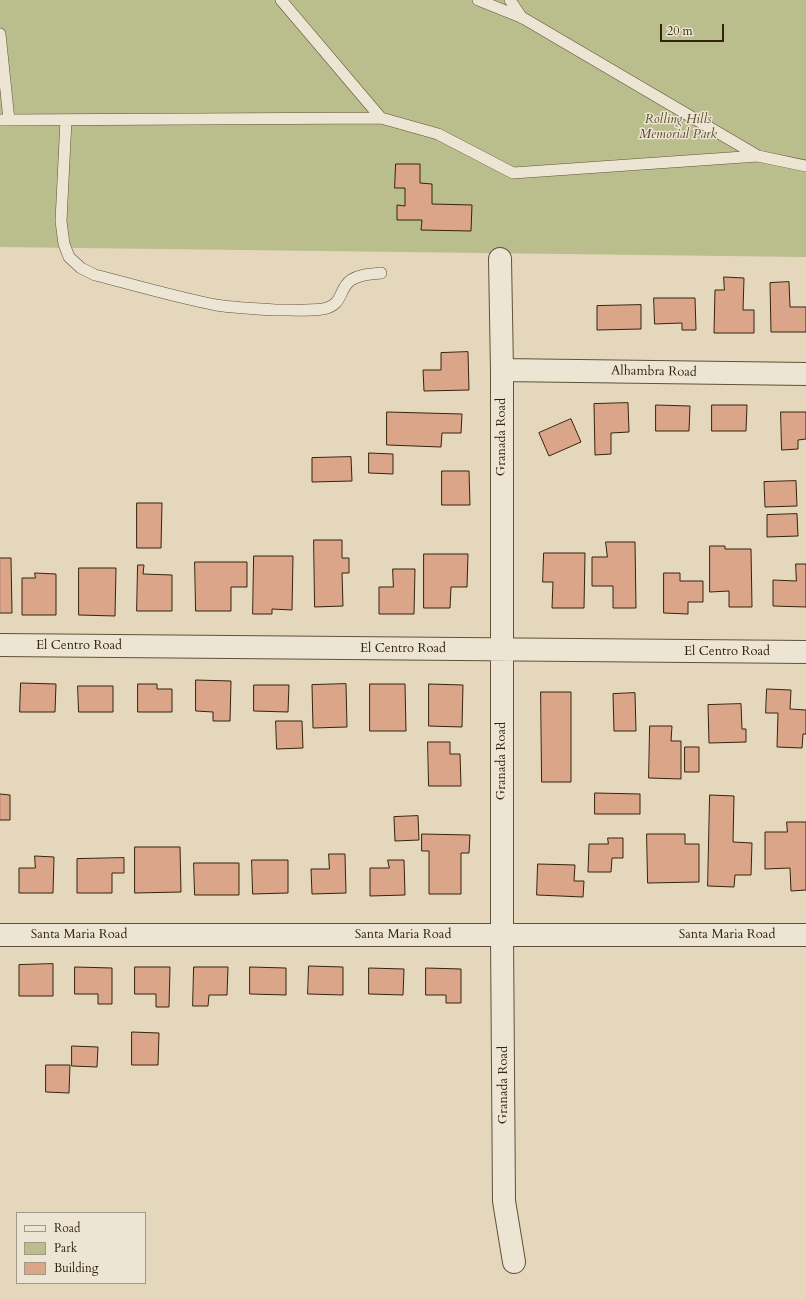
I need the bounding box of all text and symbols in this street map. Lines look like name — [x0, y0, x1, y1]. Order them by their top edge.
scale bar — [662, 16, 726, 42]
text: 20 m — [667, 23, 693, 39]
park label: Rolling Hills Memorial Park — [639, 112, 717, 143]
street label: Alhambra Road — [611, 363, 697, 381]
street label: Granada Road — [494, 398, 510, 476]
street label: El Centro Road — [36, 638, 122, 654]
street label: El Centro Road — [360, 641, 446, 657]
street label: El Centro Road — [684, 644, 770, 660]
street label: Granada Road — [494, 722, 510, 800]
street label: Santa Maria Road — [31, 927, 127, 943]
street label: Santa Maria Road — [355, 927, 451, 943]
street label: Santa Maria Road — [679, 927, 775, 943]
street label: Granada Road — [496, 1046, 512, 1124]
legend — [16, 1212, 146, 1284]
text: Road — [54, 1220, 80, 1236]
text: Park — [54, 1240, 77, 1256]
text: Building — [54, 1260, 98, 1276]

